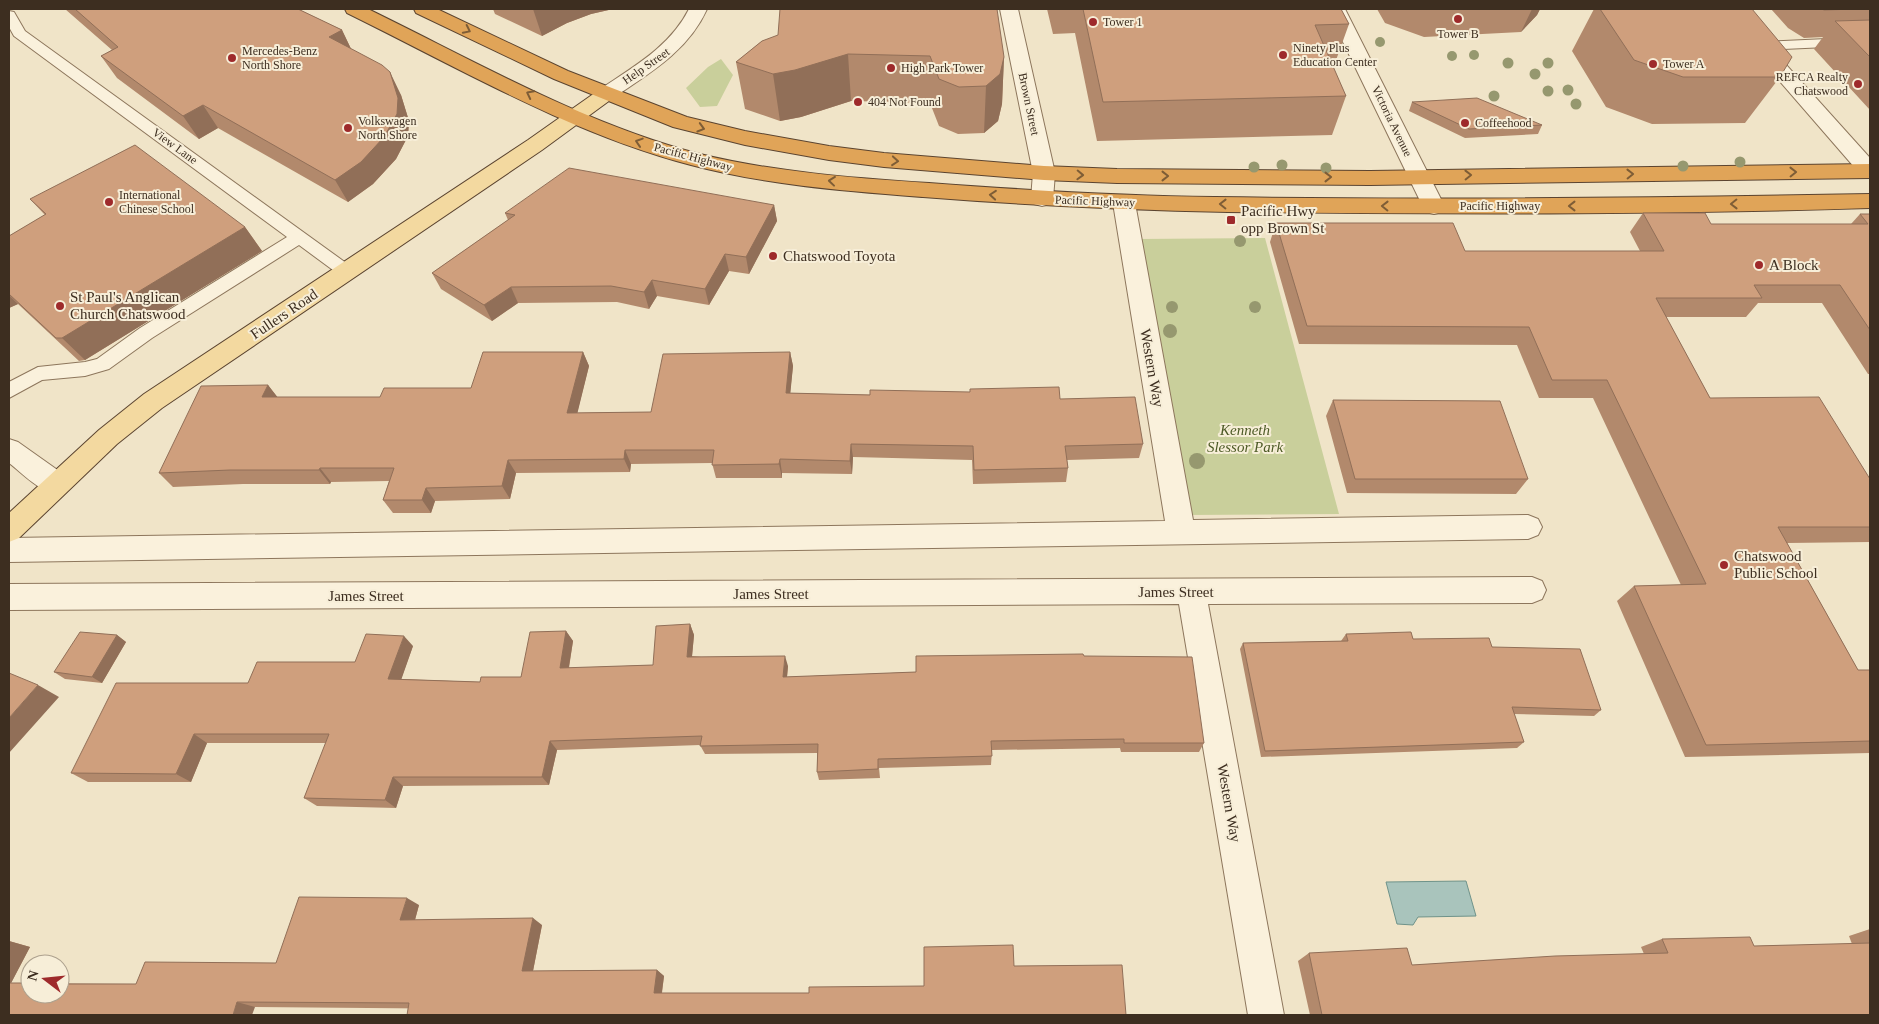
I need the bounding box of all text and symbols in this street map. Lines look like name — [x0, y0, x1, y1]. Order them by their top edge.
marker: Tower B — [1452, 13, 1464, 25]
place label: Tower 1 — [1103, 15, 1142, 29]
marker: Tower 1 — [1087, 16, 1099, 28]
one-way arrow — [462, 24, 471, 34]
place label: Tower B — [1437, 27, 1479, 41]
place label: Ninety Plus Education Center — [1293, 41, 1377, 69]
place label: Mercedes-Benz North Shore — [242, 44, 317, 72]
street label: Help Street — [620, 44, 673, 87]
marker: Ninety Plus Education Center — [1277, 49, 1289, 61]
marker: Mercedes-Benz North Shore — [226, 52, 238, 64]
place label: Tower A — [1663, 57, 1705, 71]
marker: Tower A — [1647, 58, 1659, 70]
place label: High Park Tower — [901, 61, 983, 75]
marker: High Park Tower — [885, 62, 897, 74]
place label: REFCA Realty Chatswood — [1776, 70, 1848, 98]
street label: Brown Street — [1016, 71, 1043, 137]
marker: REFCA Realty Chatswood — [1852, 78, 1864, 90]
street label: Victoria Avenue — [1369, 83, 1415, 159]
one-way arrow — [526, 90, 535, 101]
place label: 404 Not Found — [868, 95, 941, 109]
marker: 404 Not Found — [852, 96, 864, 108]
place label: Volkswagen North Shore — [358, 114, 417, 142]
place label: Coffeehood — [1475, 116, 1531, 130]
marker: Coffeehood — [1459, 117, 1471, 129]
marker: Volkswagen North Shore — [342, 122, 354, 134]
one-way arrow — [696, 122, 705, 132]
street label: View Lane — [150, 125, 200, 167]
one-way arrow — [635, 138, 643, 148]
street label: Pacific Highway — [652, 140, 734, 174]
one-way arrow — [892, 155, 900, 166]
one-way arrow — [1789, 167, 1797, 177]
one-way arrow — [1626, 169, 1634, 180]
one-way arrow — [1076, 170, 1084, 180]
one-way arrow — [1464, 170, 1472, 181]
one-way arrow — [1162, 171, 1170, 181]
one-way arrow — [1324, 172, 1332, 183]
one-way arrow — [827, 176, 835, 187]
place label: International Chinese School — [119, 188, 195, 216]
one-way arrow — [989, 190, 997, 201]
street label: Pacific Highway — [1055, 193, 1135, 209]
marker: International Chinese School — [103, 196, 115, 208]
one-way arrow — [1218, 199, 1226, 209]
street label: Pacific Highway — [1460, 199, 1540, 213]
one-way arrow — [1730, 199, 1738, 209]
one-way arrow — [1381, 201, 1388, 211]
one-way arrow — [1567, 201, 1575, 211]
place label: Pacific Hwy opp Brown St — [1241, 203, 1325, 236]
marker: Pacific Hwy opp Brown St — [1225, 214, 1237, 226]
place label: Chatswood Toyota — [783, 248, 896, 264]
marker: Chatswood Toyota — [767, 250, 779, 262]
place label: A Block — [1769, 257, 1819, 273]
marker: A Block — [1753, 259, 1765, 271]
street label: Fullers Road — [248, 286, 321, 342]
place label: St Paul's Anglican Church Chatswood — [70, 289, 186, 322]
marker: St Paul's Anglican Church Chatswood — [54, 300, 66, 312]
street label: Western Way — [1137, 328, 1167, 409]
park label: Kenneth Slessor Park — [1207, 422, 1283, 455]
place label: Chatswood Public School — [1734, 548, 1818, 581]
marker: Chatswood Public School — [1718, 559, 1730, 571]
street label: James Street — [1138, 584, 1215, 600]
street label: James Street — [733, 586, 810, 602]
street label: James Street — [328, 588, 405, 604]
street label: Western Way — [1214, 763, 1244, 844]
north arrow — [20, 954, 70, 1004]
text: N — [24, 969, 42, 982]

